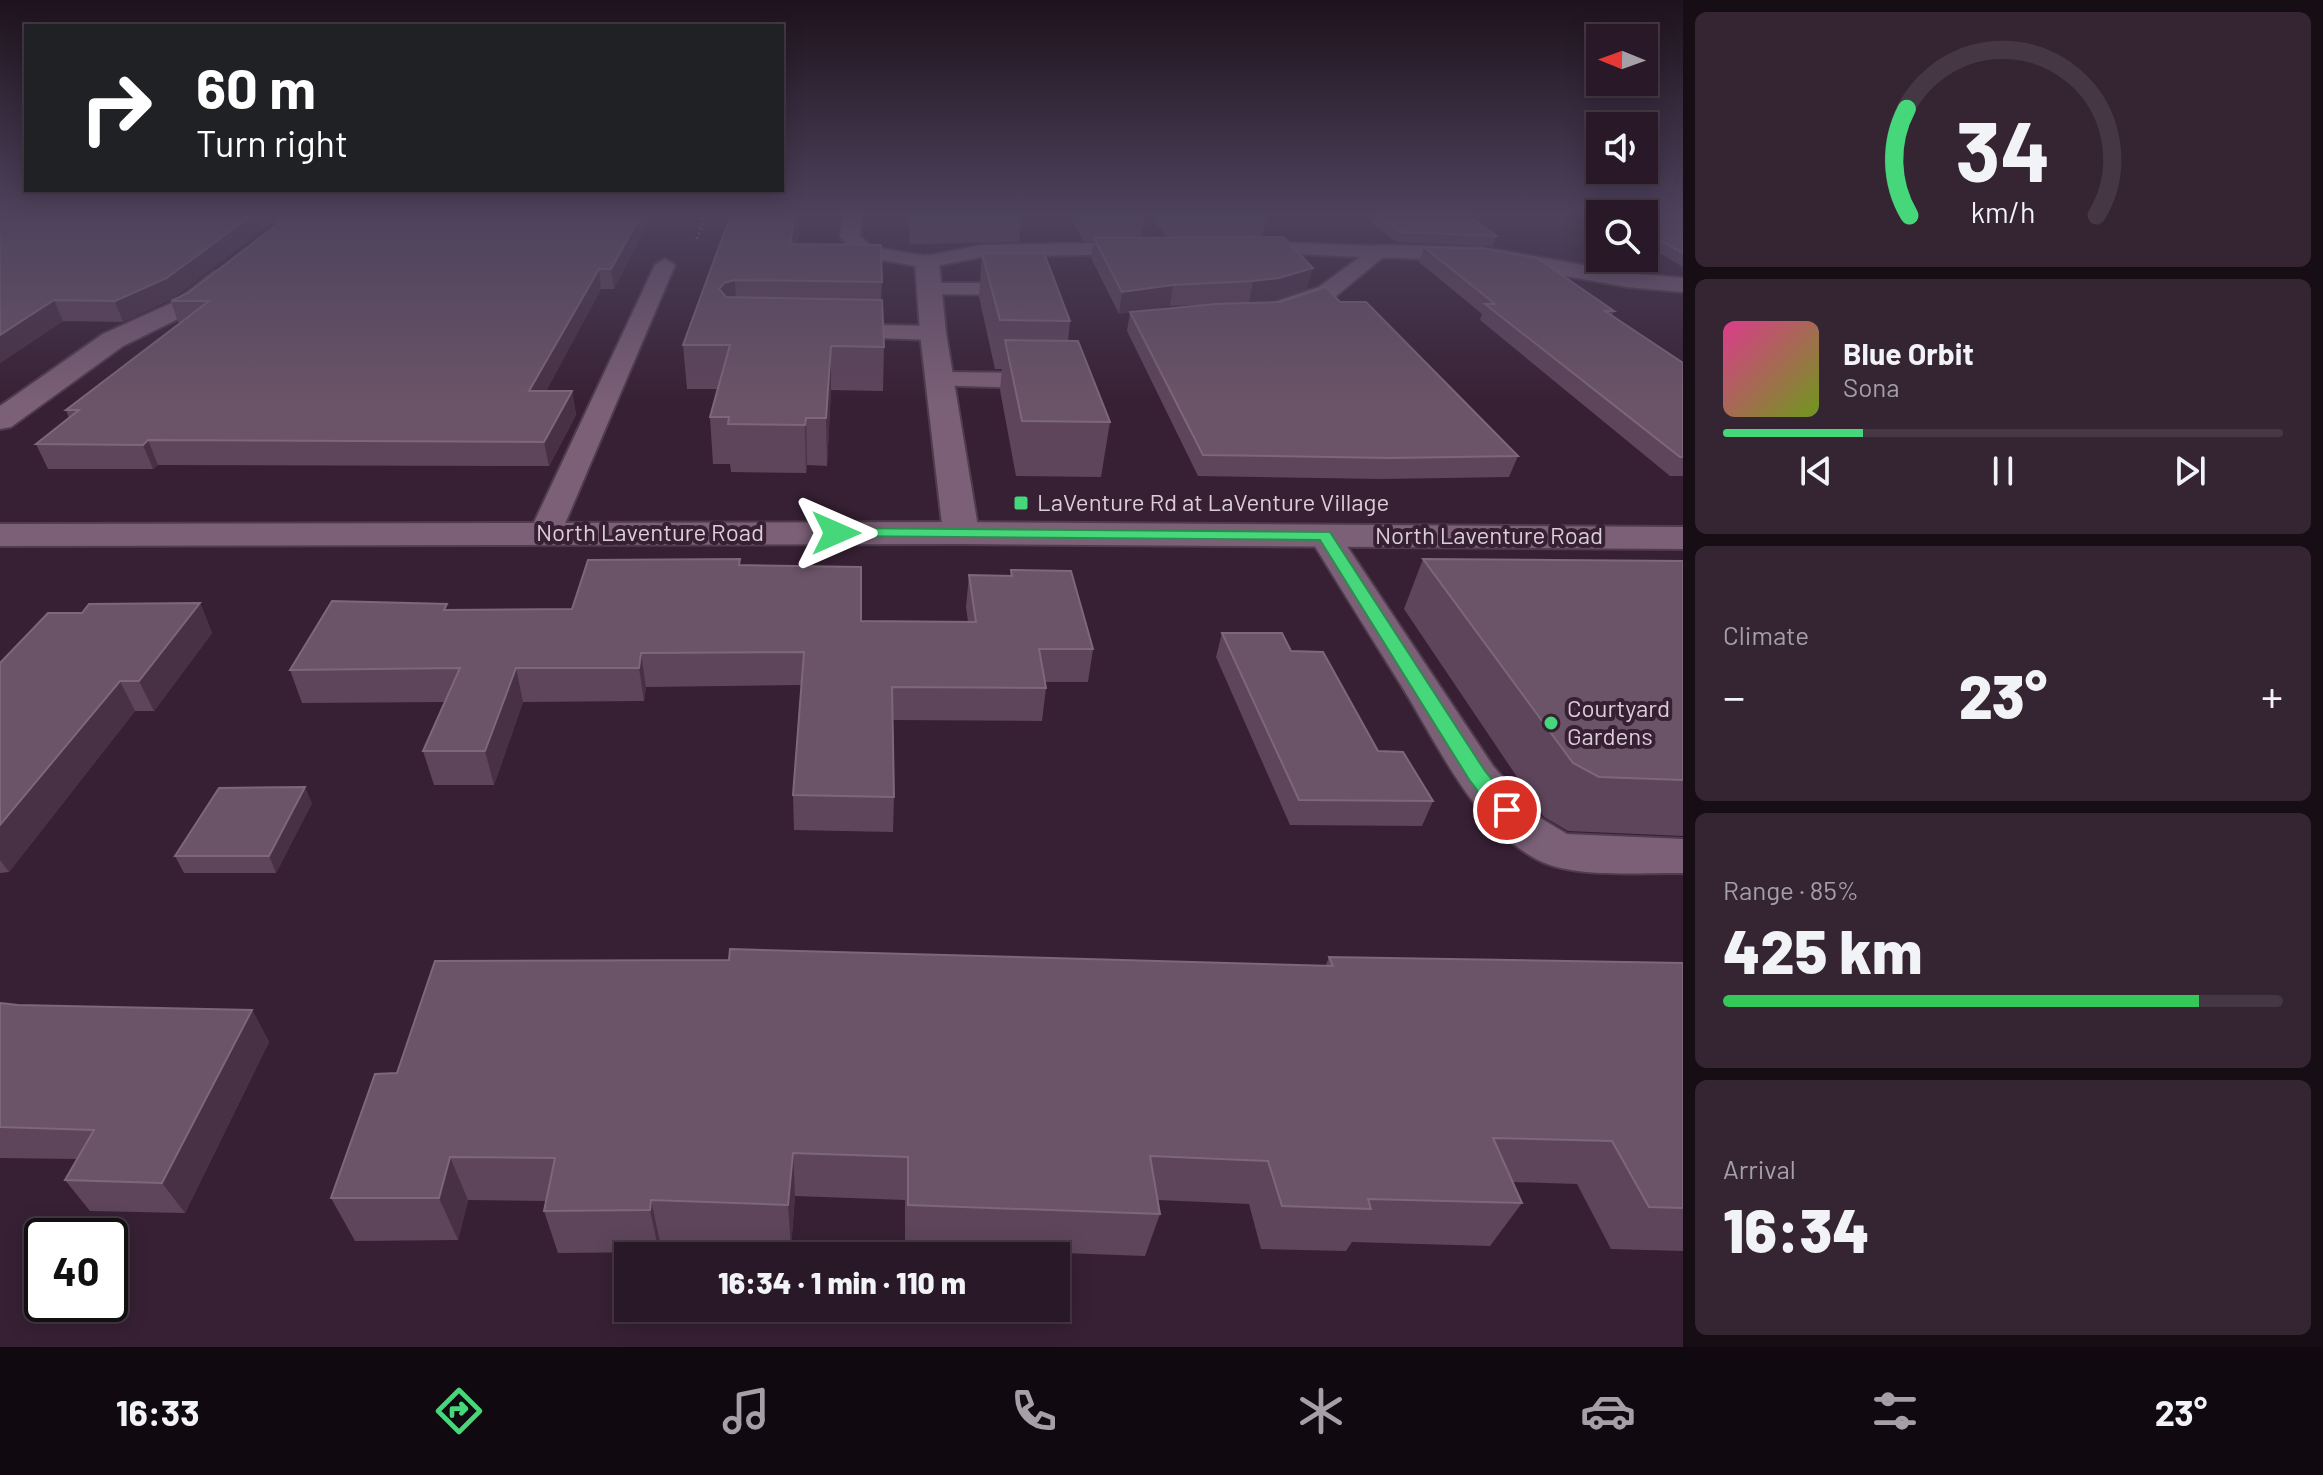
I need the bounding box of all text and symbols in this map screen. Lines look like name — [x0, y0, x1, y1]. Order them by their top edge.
north arrow — [1586, 24, 1658, 96]
map controls — [1586, 24, 1658, 272]
text: 60 m — [196, 53, 316, 120]
icon: right — [64, 56, 168, 160]
text: 34 — [1955, 98, 2051, 198]
button: sound — [1586, 112, 1658, 184]
text: Turn right — [196, 121, 348, 164]
text: km/h — [1971, 194, 2035, 229]
button: search — [1586, 200, 1658, 272]
text: Blue Orbit — [1843, 335, 1974, 371]
text: Sona — [1843, 371, 1900, 402]
icon: previous — [1794, 449, 1838, 493]
icon: pause — [1981, 449, 2025, 493]
icon: next — [2168, 449, 2212, 493]
place label: LaVenture Rd at LaVenture Village — [1037, 487, 1389, 516]
position arrow — [794, 491, 878, 575]
marker: LaVenture Rd at LaVenture Village — [1012, 494, 1030, 512]
street label: North Laventure Road — [536, 517, 764, 546]
street label: North Laventure Road — [1375, 520, 1603, 549]
text: Climate — [1723, 619, 1809, 650]
text: 23° — [1959, 659, 2047, 731]
text: − — [1723, 669, 1745, 722]
text: + — [2261, 669, 2283, 722]
place label: Courtyard Gardens — [1567, 693, 1670, 750]
marker: Courtyard Gardens — [1542, 714, 1560, 732]
pin — [1473, 776, 1541, 844]
icon: arrive — [1485, 788, 1529, 832]
text: Range · 85% — [1723, 874, 1859, 905]
text: 425 km — [1723, 914, 1922, 986]
text: Arrival — [1723, 1153, 1796, 1184]
text: 16:34 — [1723, 1193, 1870, 1265]
speed limit sign: 40 — [24, 1218, 128, 1322]
text: 16:34 · 1 min · 110 m — [718, 1264, 966, 1300]
icon: directions — [431, 1383, 487, 1439]
icon: music — [718, 1383, 774, 1439]
icon: phone — [1006, 1383, 1062, 1439]
icon: climate — [1293, 1383, 1349, 1439]
icon: car — [1580, 1383, 1636, 1439]
icon: filters — [1867, 1383, 1923, 1439]
text: 16:33 — [116, 1390, 200, 1433]
text: 23° — [2155, 1390, 2207, 1433]

